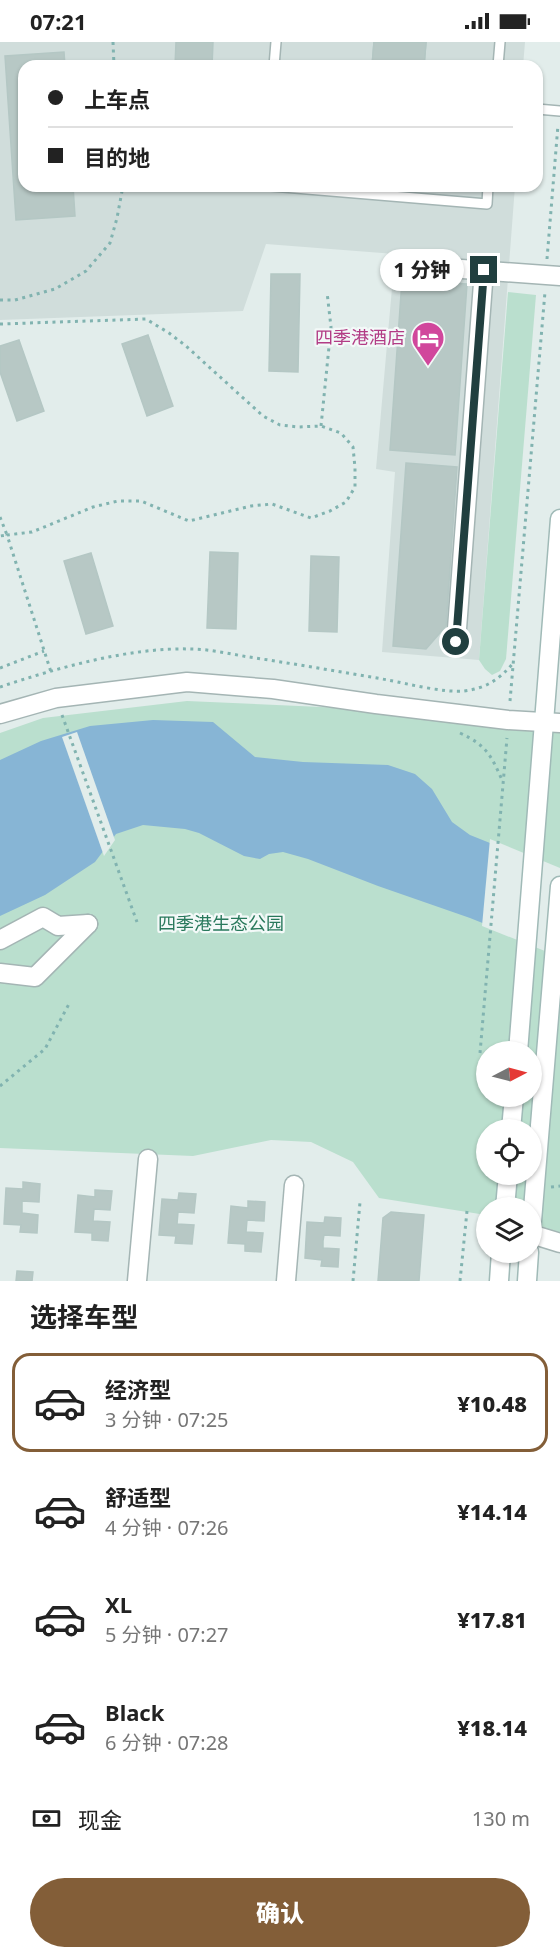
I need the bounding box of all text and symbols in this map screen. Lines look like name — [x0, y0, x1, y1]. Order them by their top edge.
text: 07:21 — [30, 6, 87, 36]
text: 上车点 — [84, 84, 150, 114]
text: 目的地 — [84, 142, 150, 172]
callout: 1 分钟 — [379, 249, 463, 291]
text: 1 分钟 — [394, 256, 450, 283]
route end — [470, 256, 497, 283]
hotel icon: 四季港酒店 — [410, 320, 446, 367]
place label: 四季港酒店 — [315, 325, 405, 349]
route start — [442, 628, 469, 655]
park label: 四季港生态公园 — [158, 911, 284, 935]
north arrow — [476, 1041, 542, 1107]
map controls — [476, 1041, 542, 1263]
button: locate — [476, 1119, 542, 1185]
button: layers — [476, 1197, 542, 1263]
text: 选择车型 — [30, 1298, 138, 1335]
text: 经济型 — [105, 1374, 171, 1404]
icon: car — [33, 1376, 87, 1430]
text: ¥10.48 — [457, 1388, 527, 1418]
text: 3 分钟 · 07:25 — [105, 1406, 229, 1433]
text: 舒适型 — [105, 1482, 171, 1512]
icon: car — [33, 1484, 87, 1538]
text: ¥14.14 — [457, 1496, 527, 1526]
text: 4 分钟 · 07:26 — [105, 1514, 229, 1541]
text: XL — [105, 1589, 132, 1619]
icon: car — [33, 1592, 87, 1646]
text: ¥17.81 — [457, 1604, 527, 1634]
text: 5 分钟 · 07:27 — [105, 1621, 229, 1648]
text: Black — [105, 1697, 164, 1727]
icon: car — [33, 1700, 87, 1754]
text: ¥18.14 — [457, 1712, 527, 1742]
text: 6 分钟 · 07:28 — [105, 1729, 229, 1756]
icon: cash — [30, 1802, 63, 1835]
text: 现金 — [78, 1804, 122, 1834]
text: 130 m — [472, 1805, 530, 1832]
button: 确认 — [30, 1878, 530, 1947]

